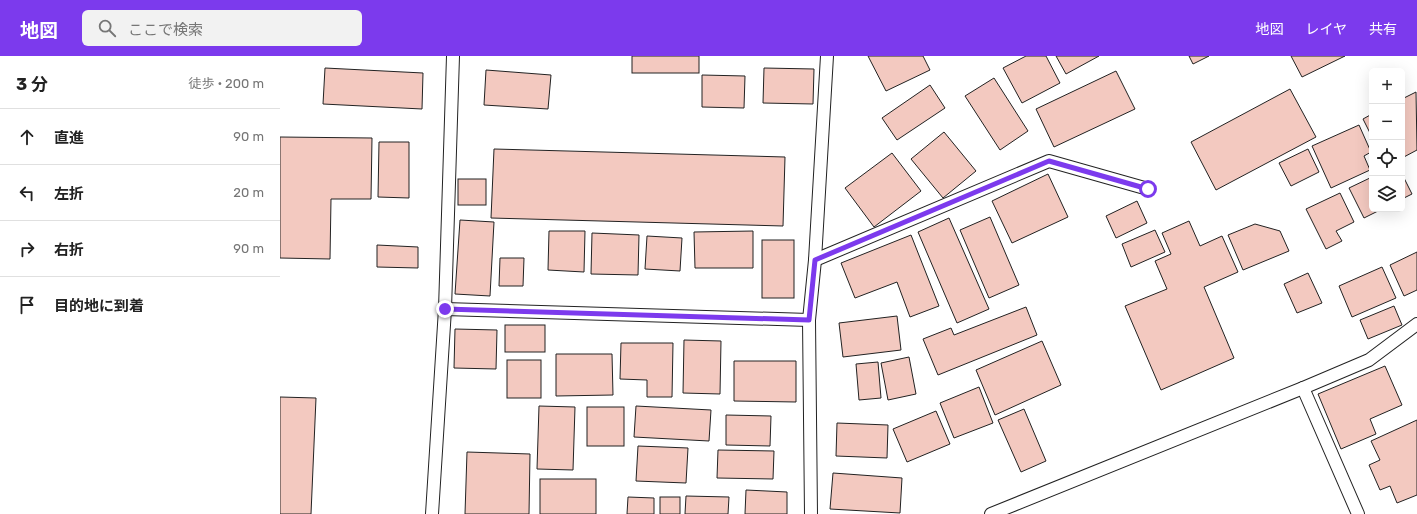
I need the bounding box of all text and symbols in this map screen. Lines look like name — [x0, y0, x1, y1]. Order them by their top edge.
search box — [82, 10, 362, 46]
icon: search — [96, 17, 118, 39]
text: 地図 — [20, 19, 58, 42]
text: ここで検索 — [128, 21, 203, 39]
text: 地図 — [1255, 21, 1283, 38]
text: レイヤ — [1305, 21, 1347, 38]
text: 共有 — [1369, 21, 1397, 38]
map controls — [1369, 68, 1405, 212]
button: + — [1369, 68, 1405, 104]
text: 3 分 — [16, 74, 48, 94]
text: 徒歩 · 200 m — [188, 76, 264, 91]
button: − — [1369, 104, 1405, 140]
icon: ahead — [16, 126, 38, 148]
text: 直進 — [54, 129, 84, 147]
text: 90 m — [233, 129, 264, 144]
button: locate — [1369, 140, 1405, 176]
button: layers — [1369, 176, 1405, 212]
route start — [1139, 180, 1157, 198]
icon: left — [16, 182, 38, 204]
text: 左折 — [54, 185, 84, 203]
text: 20 m — [233, 185, 264, 200]
icon: right — [16, 238, 38, 260]
text: 右折 — [54, 241, 84, 259]
text: 90 m — [233, 241, 264, 256]
icon: arrive — [16, 294, 38, 316]
text: 目的地に到着 — [54, 297, 144, 315]
route end — [436, 300, 454, 318]

